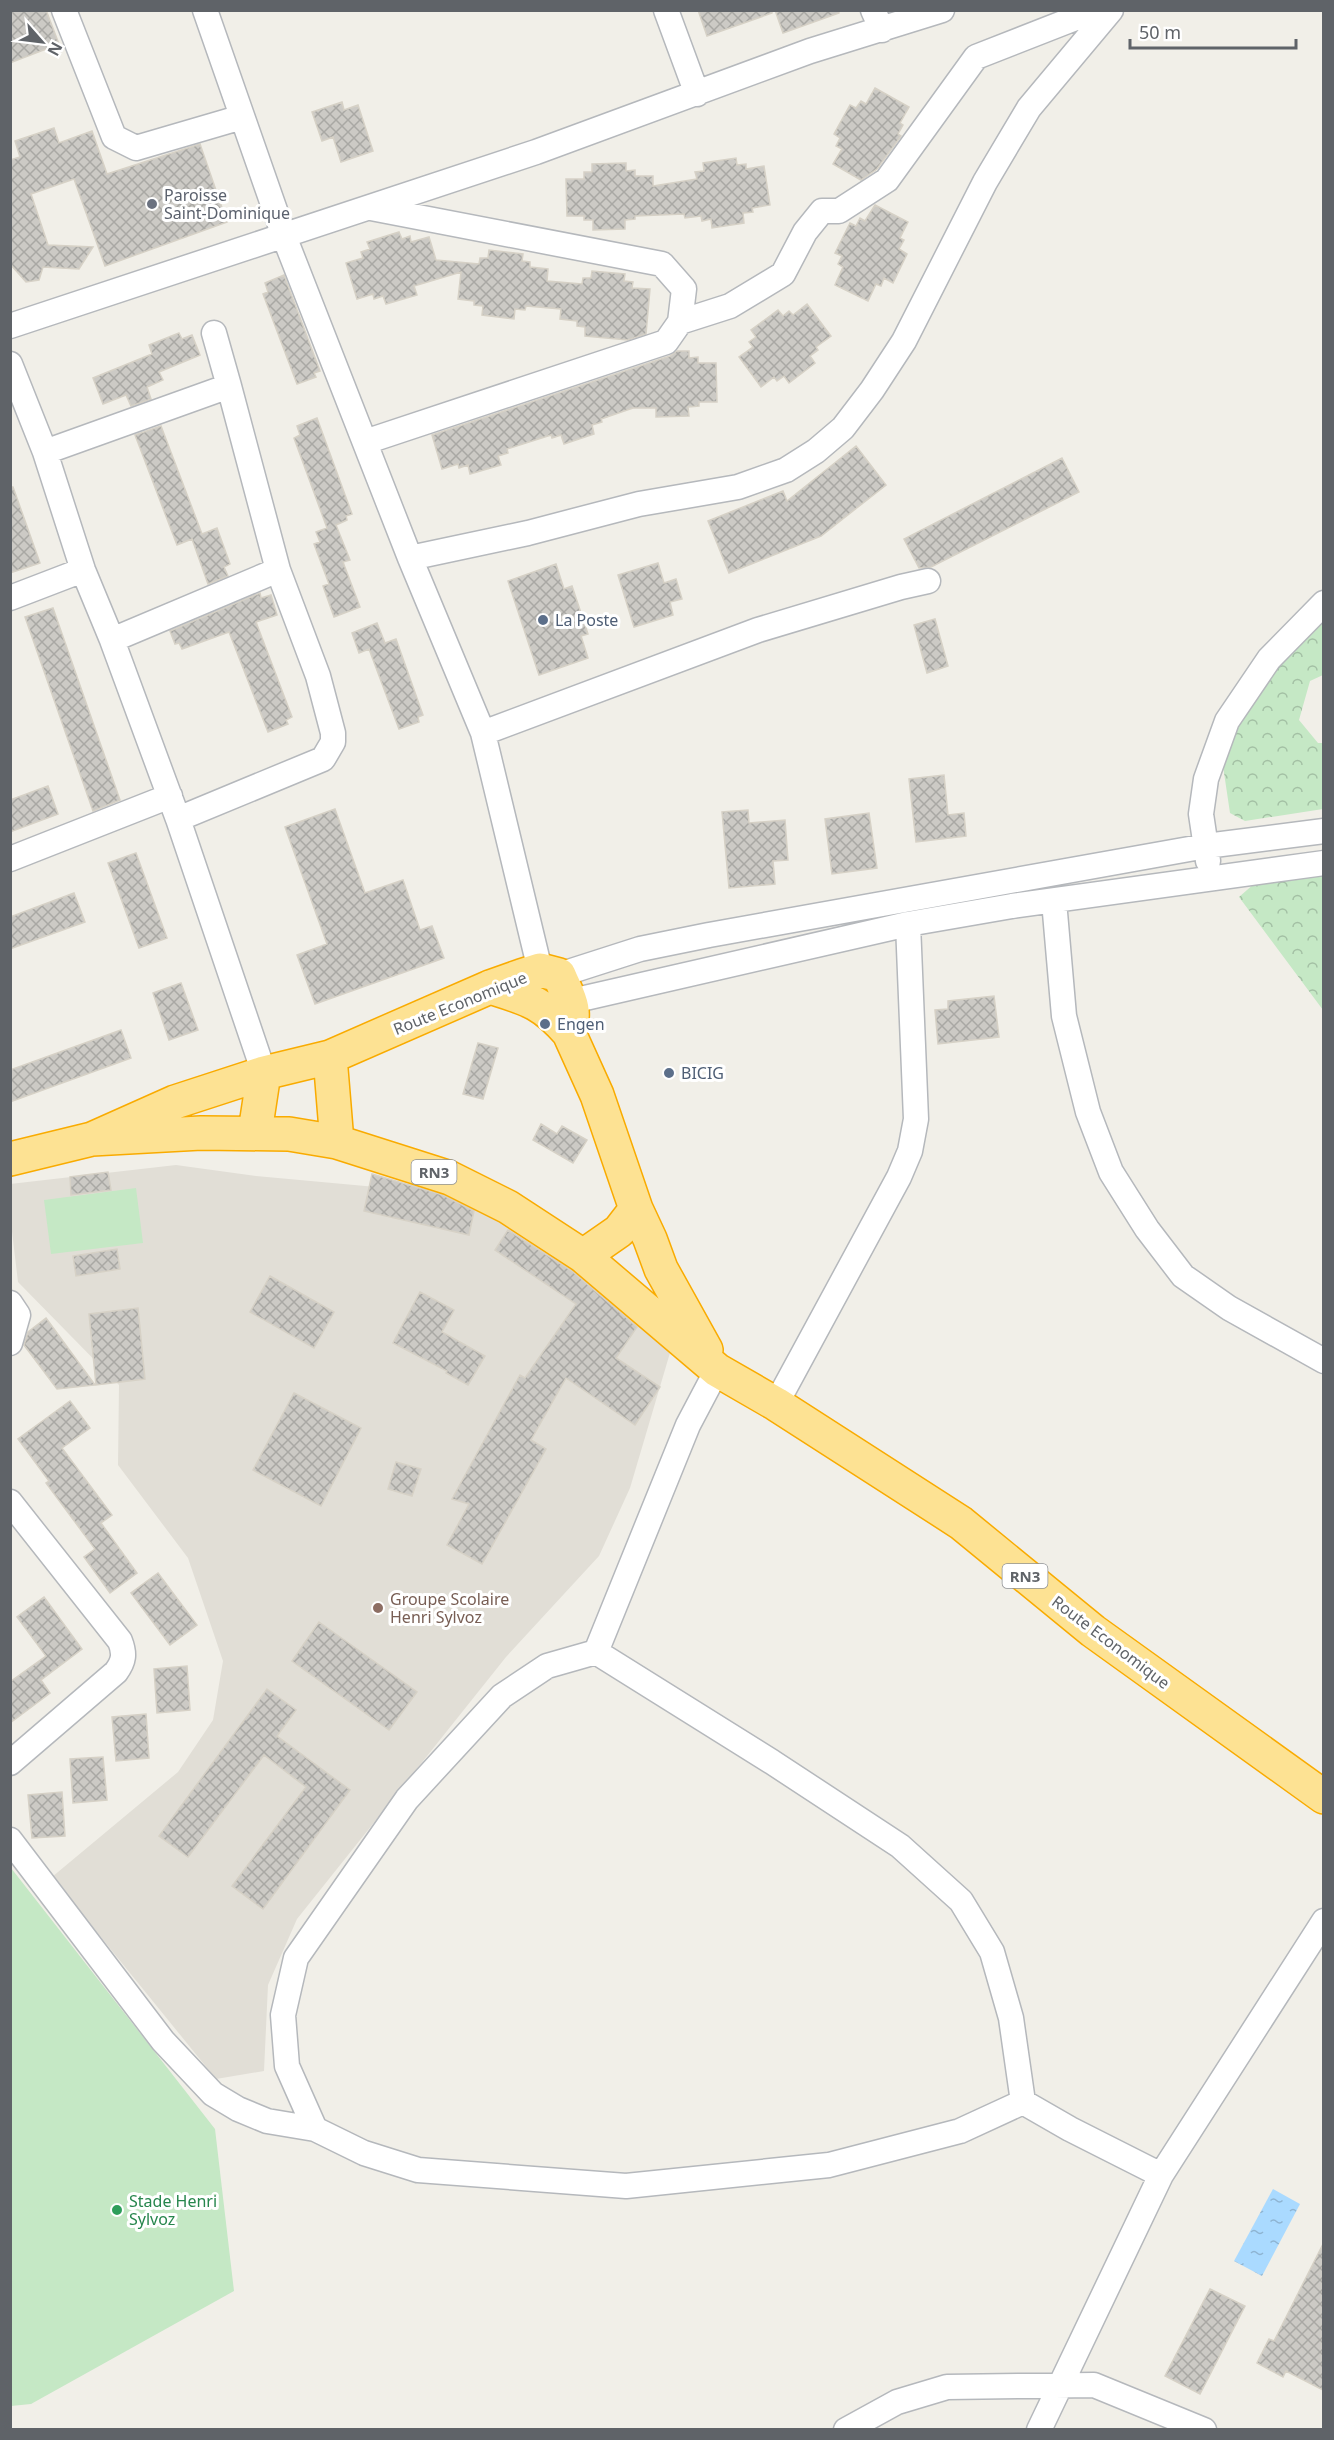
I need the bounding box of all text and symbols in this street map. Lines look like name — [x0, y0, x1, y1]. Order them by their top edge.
north arrow — [12, 12, 72, 72]
scale bar — [1130, 12, 1296, 50]
text: 50 m — [1139, 20, 1181, 44]
text: N — [42, 38, 68, 60]
place label: Paroisse Saint-Dominique — [164, 184, 290, 224]
marker: Paroisse Saint-Dominique — [145, 197, 159, 211]
place label: La Poste — [555, 609, 618, 631]
marker: La Poste — [536, 613, 550, 627]
street label: Route Economique — [390, 966, 530, 1040]
place label: Engen — [557, 1013, 605, 1035]
marker: Engen — [538, 1017, 552, 1031]
place label: BICIG — [681, 1062, 724, 1084]
marker: BICIG — [662, 1066, 676, 1080]
road number: RN3 — [412, 1160, 456, 1184]
road number: RN3 — [1002, 1564, 1048, 1588]
place label: Groupe Scolaire Henri Sylvoz — [390, 1588, 509, 1628]
street label: Route Economique — [1048, 1590, 1174, 1694]
marker: Groupe Scolaire Henri Sylvoz — [371, 1601, 385, 1615]
place label: Stade Henri Sylvoz — [129, 2190, 217, 2230]
marker: Stade Henri Sylvoz — [110, 2203, 124, 2217]

